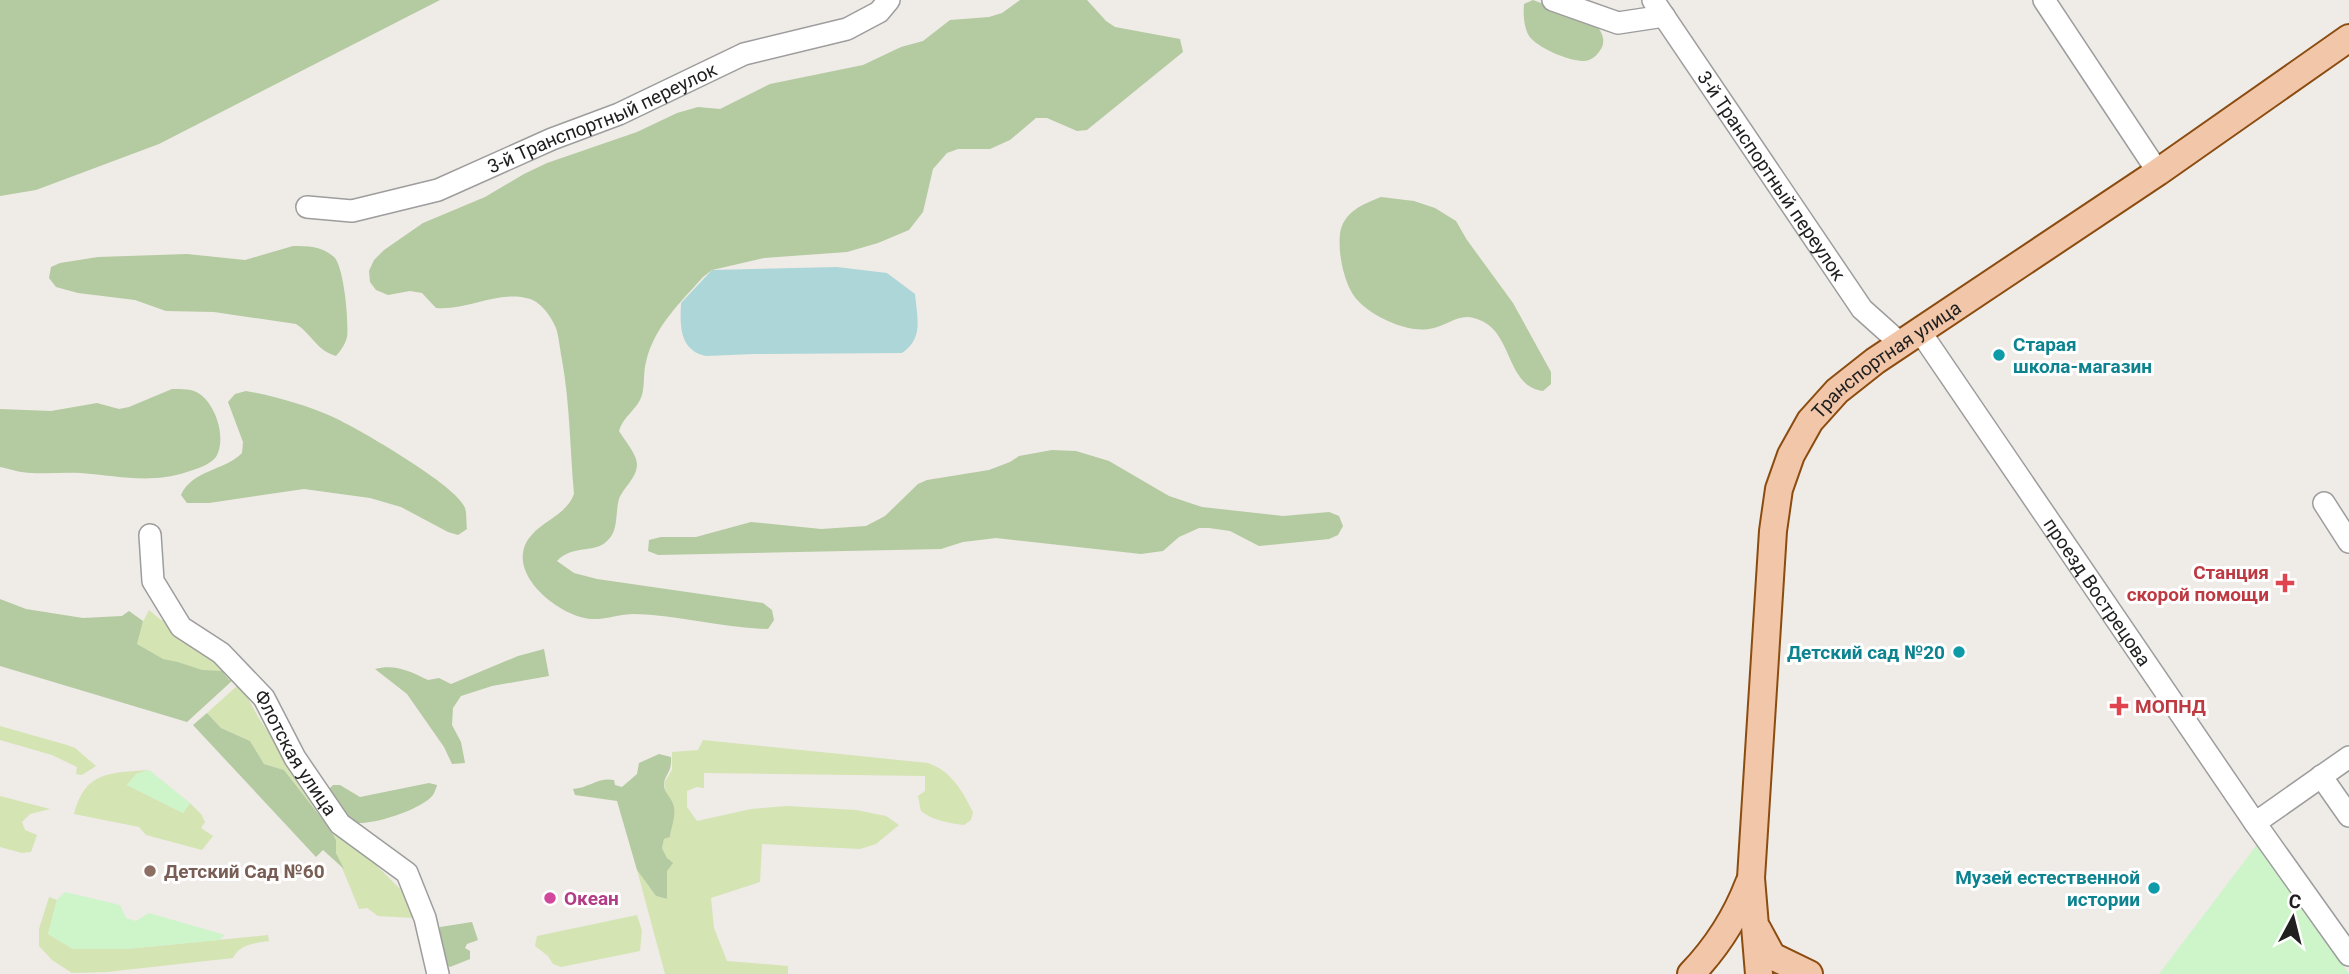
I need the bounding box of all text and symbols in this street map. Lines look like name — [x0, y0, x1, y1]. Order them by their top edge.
street label: 3-й Транспортный переулок — [484, 57, 721, 178]
street label: 3-й Транспортный переулок — [1693, 66, 1851, 285]
street label: Транспортная улица — [1807, 296, 1965, 423]
place label: Старая школа-магазин — [2013, 333, 2152, 378]
marker: Старая школа-магазин — [1991, 347, 2007, 363]
street label: проезд Вострецова — [2039, 513, 2156, 670]
place label: Станция скорой помощи — [2127, 561, 2269, 606]
marker: Станция скорой помощи — [2275, 573, 2295, 593]
place label: Детский сад №20 — [1787, 641, 1945, 664]
marker: Детский сад №20 — [1951, 644, 1967, 660]
street label: Флотская улица — [250, 684, 342, 820]
place label: МОПНД — [2135, 695, 2206, 718]
marker: МОПНД — [2109, 696, 2129, 716]
place label: Детский Сад №60 — [164, 860, 325, 883]
marker: Детский Сад №60 — [142, 863, 158, 879]
place label: Музей естественной истории — [1955, 866, 2140, 911]
marker: Музей естественной истории — [2146, 880, 2162, 896]
north arrow — [2258, 883, 2328, 953]
place label: Океан — [564, 887, 619, 910]
text: С — [2287, 889, 2303, 914]
marker: Океан — [542, 890, 558, 906]

